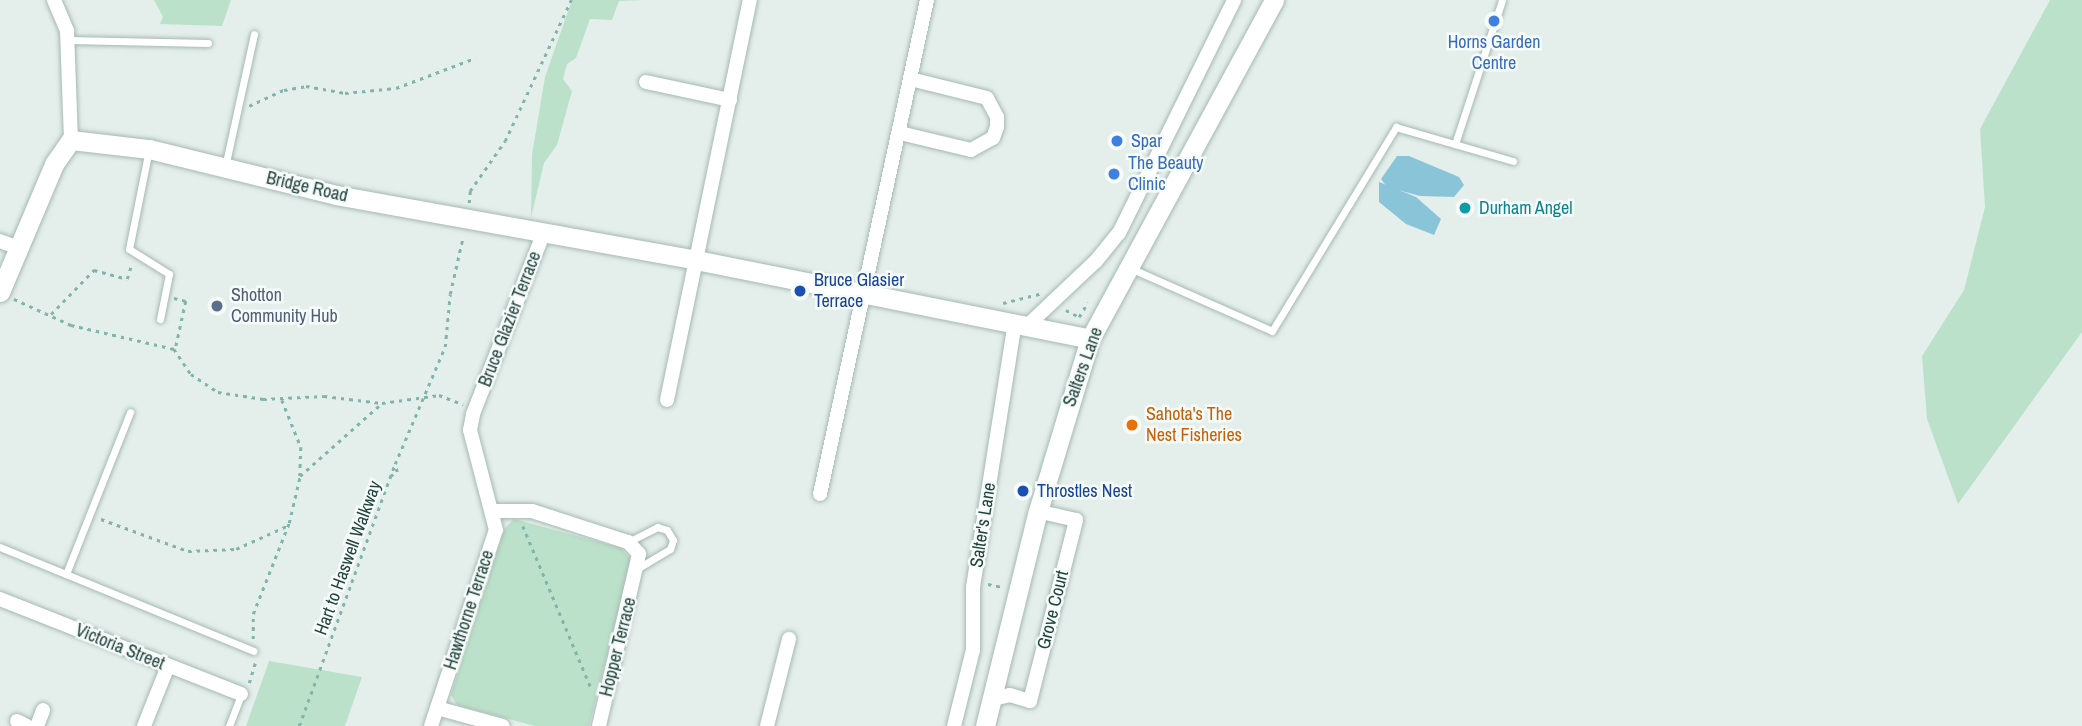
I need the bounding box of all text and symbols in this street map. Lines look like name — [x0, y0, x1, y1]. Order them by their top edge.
marker: Horns Garden Centre — [1486, 13, 1502, 29]
place label: Horns Garden Centre — [1448, 32, 1540, 74]
place label: Spar — [1131, 130, 1162, 152]
marker: Spar — [1109, 133, 1125, 149]
place label: The Beauty Clinic — [1128, 153, 1203, 196]
marker: The Beauty Clinic — [1106, 166, 1122, 182]
street label: Bridge Road — [264, 167, 350, 207]
place label: Durham Angel — [1479, 197, 1573, 219]
marker: Durham Angel — [1457, 200, 1473, 216]
street label: Bruce Glazier Terrace — [474, 248, 546, 390]
place label: Bruce Glasier Terrace — [814, 270, 904, 312]
marker: Bruce Glasier Terrace — [792, 283, 808, 299]
place label: Shotton Community Hub — [231, 285, 338, 328]
marker: Shotton Community Hub — [209, 298, 225, 314]
street label: Salters Lane — [1059, 324, 1107, 410]
place label: Sahota's The Nest Fisheries — [1146, 404, 1242, 446]
marker: Sahota's The Nest Fisheries — [1124, 417, 1140, 433]
street label: Hart to Haswell Walkway — [310, 478, 386, 638]
place label: Throstles Nest — [1037, 480, 1132, 502]
street label: Salter's Lane — [966, 481, 1000, 569]
marker: Throstles Nest — [1015, 483, 1031, 499]
street label: Hawthorne Terrace — [439, 547, 499, 673]
street label: Grove Court — [1033, 568, 1073, 652]
street label: Hopper Terrace — [595, 595, 641, 699]
street label: Victoria Street — [72, 619, 168, 675]

